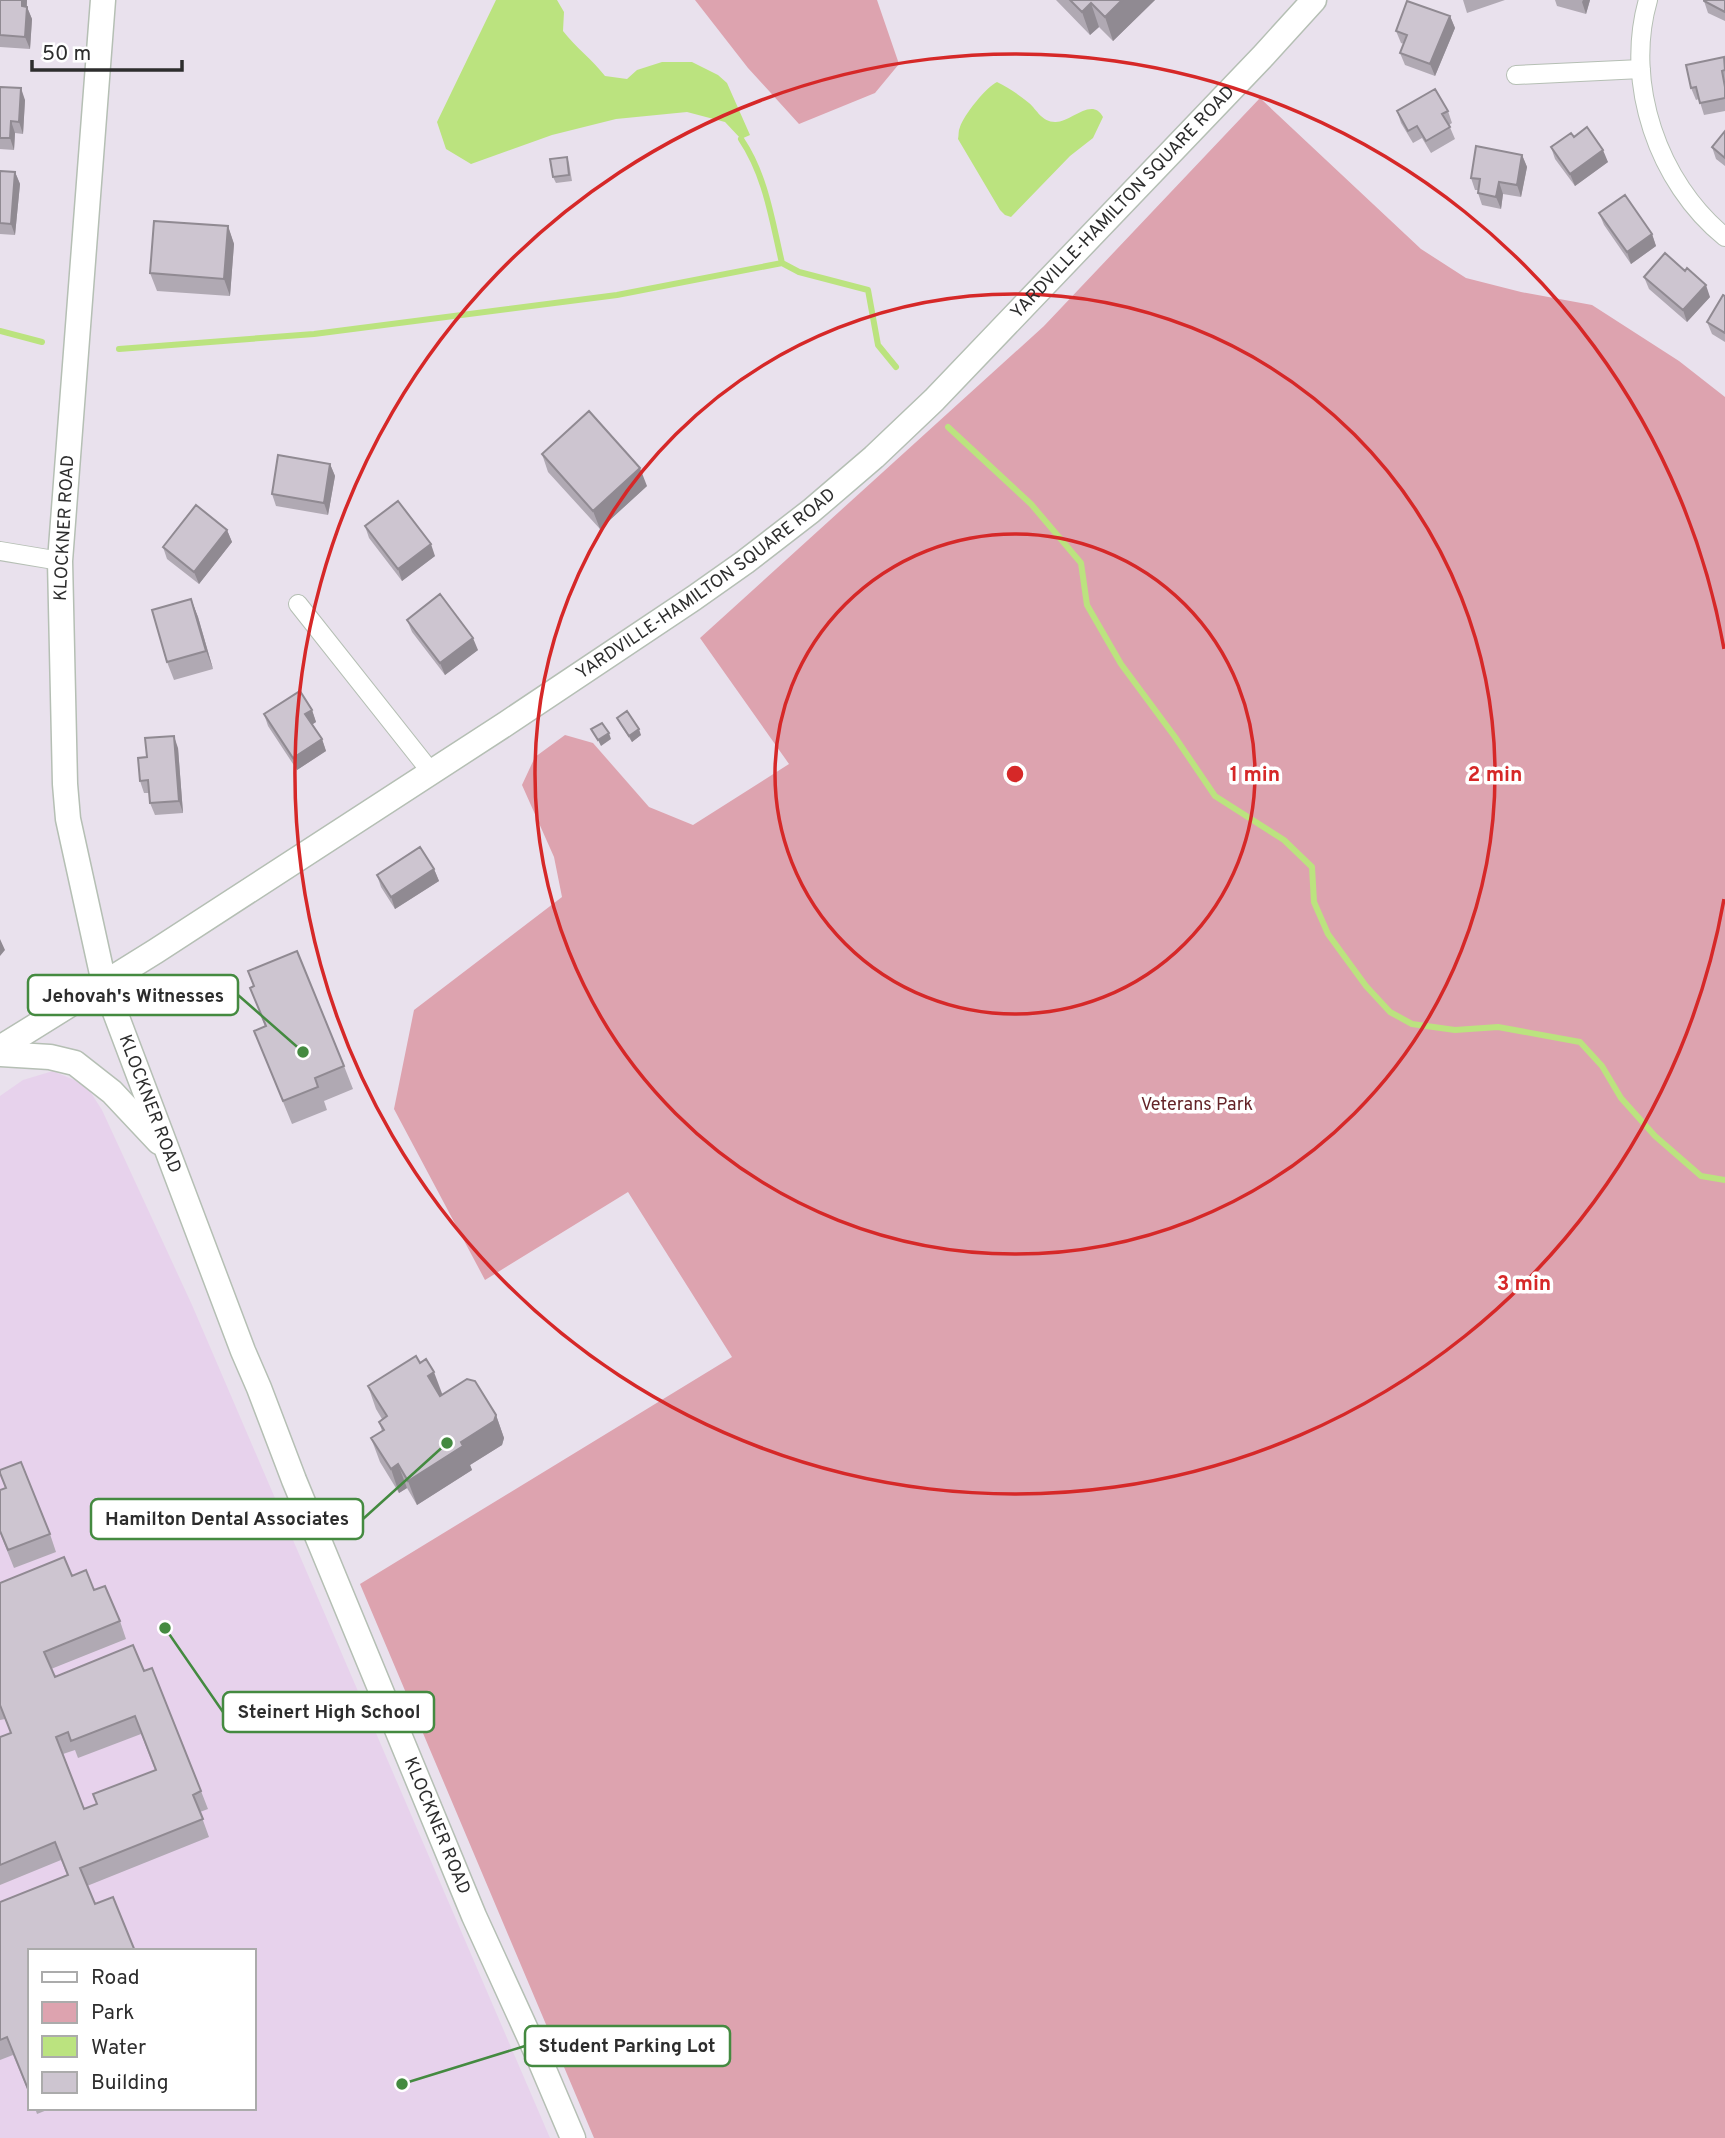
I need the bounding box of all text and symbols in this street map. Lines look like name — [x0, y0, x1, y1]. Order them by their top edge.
scale bar — [32, 28, 182, 72]
text: 50 m — [42, 41, 91, 68]
street label: YARDVILLE-HAMILTON SQUARE ROAD — [1006, 81, 1240, 324]
street label: KLOCKNER ROAD — [50, 454, 80, 602]
street label: YARDVILLE-HAMILTON SQUARE ROAD — [572, 483, 841, 685]
centre of rings — [1003, 762, 1027, 786]
text: 1 min — [1230, 762, 1280, 789]
text: 2 min — [1468, 762, 1522, 789]
callout: Jehovah's Witnesses — [28, 975, 238, 1015]
text: Jehovah's Witnesses — [42, 985, 224, 1009]
street label: KLOCKNER ROAD — [113, 1031, 186, 1177]
park label: Veterans Park — [1141, 1094, 1253, 1117]
text: 3 min — [1497, 1271, 1551, 1298]
callout: Hamilton Dental Associates — [91, 1499, 363, 1539]
text: Hamilton Dental Associates — [105, 1508, 349, 1532]
callout: Steinert High School — [223, 1692, 434, 1732]
text: Steinert High School — [237, 1701, 421, 1725]
street label: KLOCKNER ROAD — [398, 1754, 475, 1898]
legend — [28, 1949, 256, 2110]
text: Road — [91, 1965, 140, 1992]
text: Park — [91, 2000, 134, 2027]
callout: Student Parking Lot — [525, 2026, 730, 2066]
text: Water — [91, 2035, 146, 2062]
text: Student Parking Lot — [538, 2035, 716, 2059]
text: Building — [91, 2070, 169, 2097]

